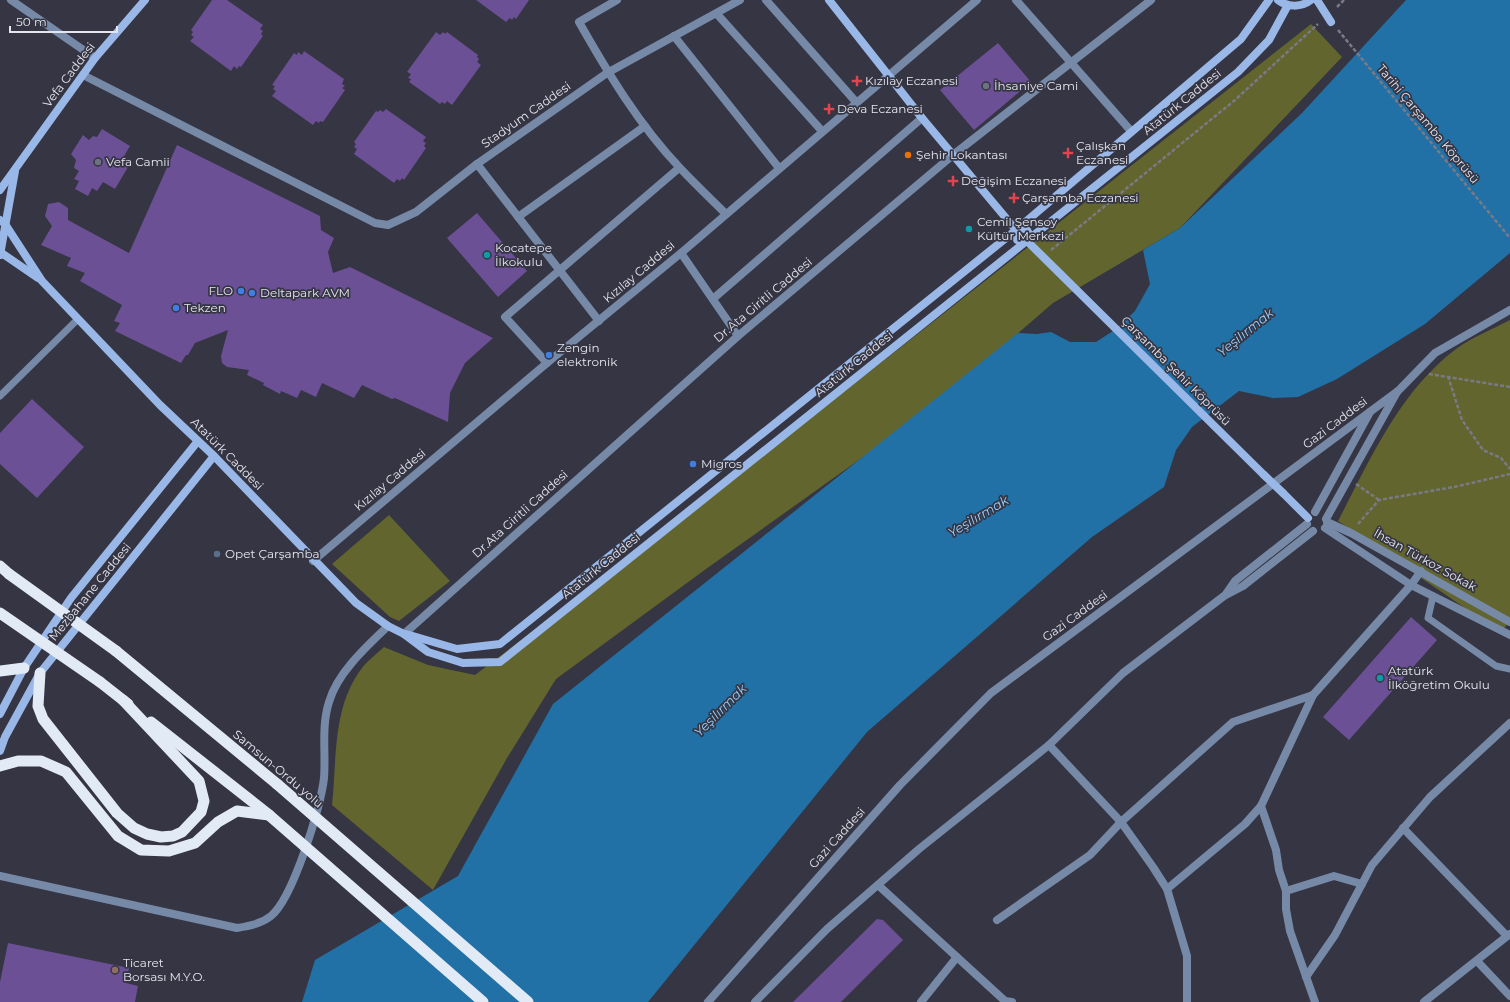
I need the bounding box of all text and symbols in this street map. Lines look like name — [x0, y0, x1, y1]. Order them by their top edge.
scale bar — [10, 8, 117, 34]
text: 50 m — [16, 14, 47, 29]
street label: Vefa Caddesi — [39, 39, 98, 110]
street label: Tarihi Çarşamba Köprüsü — [1374, 61, 1483, 186]
street label: Atatürk Caddesi — [1140, 65, 1224, 138]
place label: Kızılay Eczanesi — [865, 73, 958, 88]
marker: Kızılay Eczanesi — [852, 76, 862, 86]
street label: Stadyum Caddesi — [478, 78, 573, 151]
place label: İhsaniye Cami — [994, 78, 1078, 93]
marker: İhsaniye Cami — [981, 81, 991, 91]
place label: Deva Eczanesi — [837, 101, 923, 116]
marker: Deva Eczanesi — [824, 104, 834, 114]
place label: Çalışkan Eczanesi — [1076, 138, 1128, 167]
place label: Şehir Lokantası — [916, 147, 1007, 162]
marker: Çalışkan Eczanesi — [1063, 148, 1073, 158]
marker: Şehir Lokantası — [903, 150, 913, 160]
place label: Vefa Camii — [106, 154, 170, 169]
marker: Vefa Camii — [93, 157, 103, 167]
place label: Değişim Eczanesi — [961, 173, 1067, 188]
marker: Değişim Eczanesi — [948, 176, 958, 186]
place label: Çarşamba Eczanesi — [1022, 190, 1139, 205]
marker: Çarşamba Eczanesi — [1009, 193, 1019, 203]
place label: Cemil Şensoy Kültür Merkezi — [977, 214, 1064, 243]
marker: Cemil Şensoy Kültür Merkezi — [964, 224, 974, 234]
street label: Kızılay Caddesi — [600, 237, 678, 306]
place label: Kocatepe İlkokulu — [495, 240, 552, 269]
marker: Kocatepe İlkokulu — [482, 250, 492, 260]
street label: Dr.Ata Giritli Caddesi — [710, 254, 815, 345]
place label: FLO — [208, 283, 233, 298]
place label: Deltapark AVM — [260, 285, 350, 300]
marker: FLO — [236, 286, 246, 296]
marker: Deltapark AVM — [247, 288, 257, 298]
place label: Tekzen — [184, 300, 226, 315]
marker: Tekzen — [171, 303, 181, 313]
water label: Yeşilırmak — [1214, 304, 1277, 360]
street label: Çarşamba Şehir Köprüsü — [1118, 313, 1234, 429]
street label: Atatürk Caddesi — [812, 327, 896, 400]
place label: Zengin elektronik — [557, 340, 618, 369]
marker: Zengin elektronik — [544, 350, 554, 360]
street label: Gazi Caddesi — [1299, 393, 1370, 452]
street label: Atatürk Caddesi — [188, 414, 267, 493]
street label: Kızılay Caddesi — [351, 445, 429, 514]
place label: Migros — [701, 456, 742, 471]
marker: Migros — [688, 459, 698, 469]
street label: Dr.Ata Giritli Caddesi — [469, 467, 571, 561]
water label: Yeşilırmak — [945, 491, 1012, 540]
street label: İhsan Türkoz Sokak — [1371, 525, 1480, 594]
street label: Atatürk Caddesi — [559, 529, 643, 602]
street label: Mezbahane Caddesi — [45, 540, 134, 644]
place label: Opet Çarşamba — [225, 546, 320, 561]
marker: Opet Çarşamba — [212, 549, 222, 559]
street label: Gazi Caddesi — [1039, 587, 1110, 644]
place label: Atatürk İlköğretim Okulu — [1388, 663, 1490, 692]
marker: Atatürk İlköğretim Okulu — [1375, 673, 1385, 683]
water label: Yeşilırmak — [690, 679, 751, 740]
street label: Samsun-Ordu yolu — [230, 727, 326, 811]
street label: Gazi Caddesi — [805, 804, 868, 871]
place label: Ticaret Borsası M.Y.O. — [123, 955, 205, 984]
marker: Ticaret Borsası M.Y.O. — [110, 965, 120, 975]

